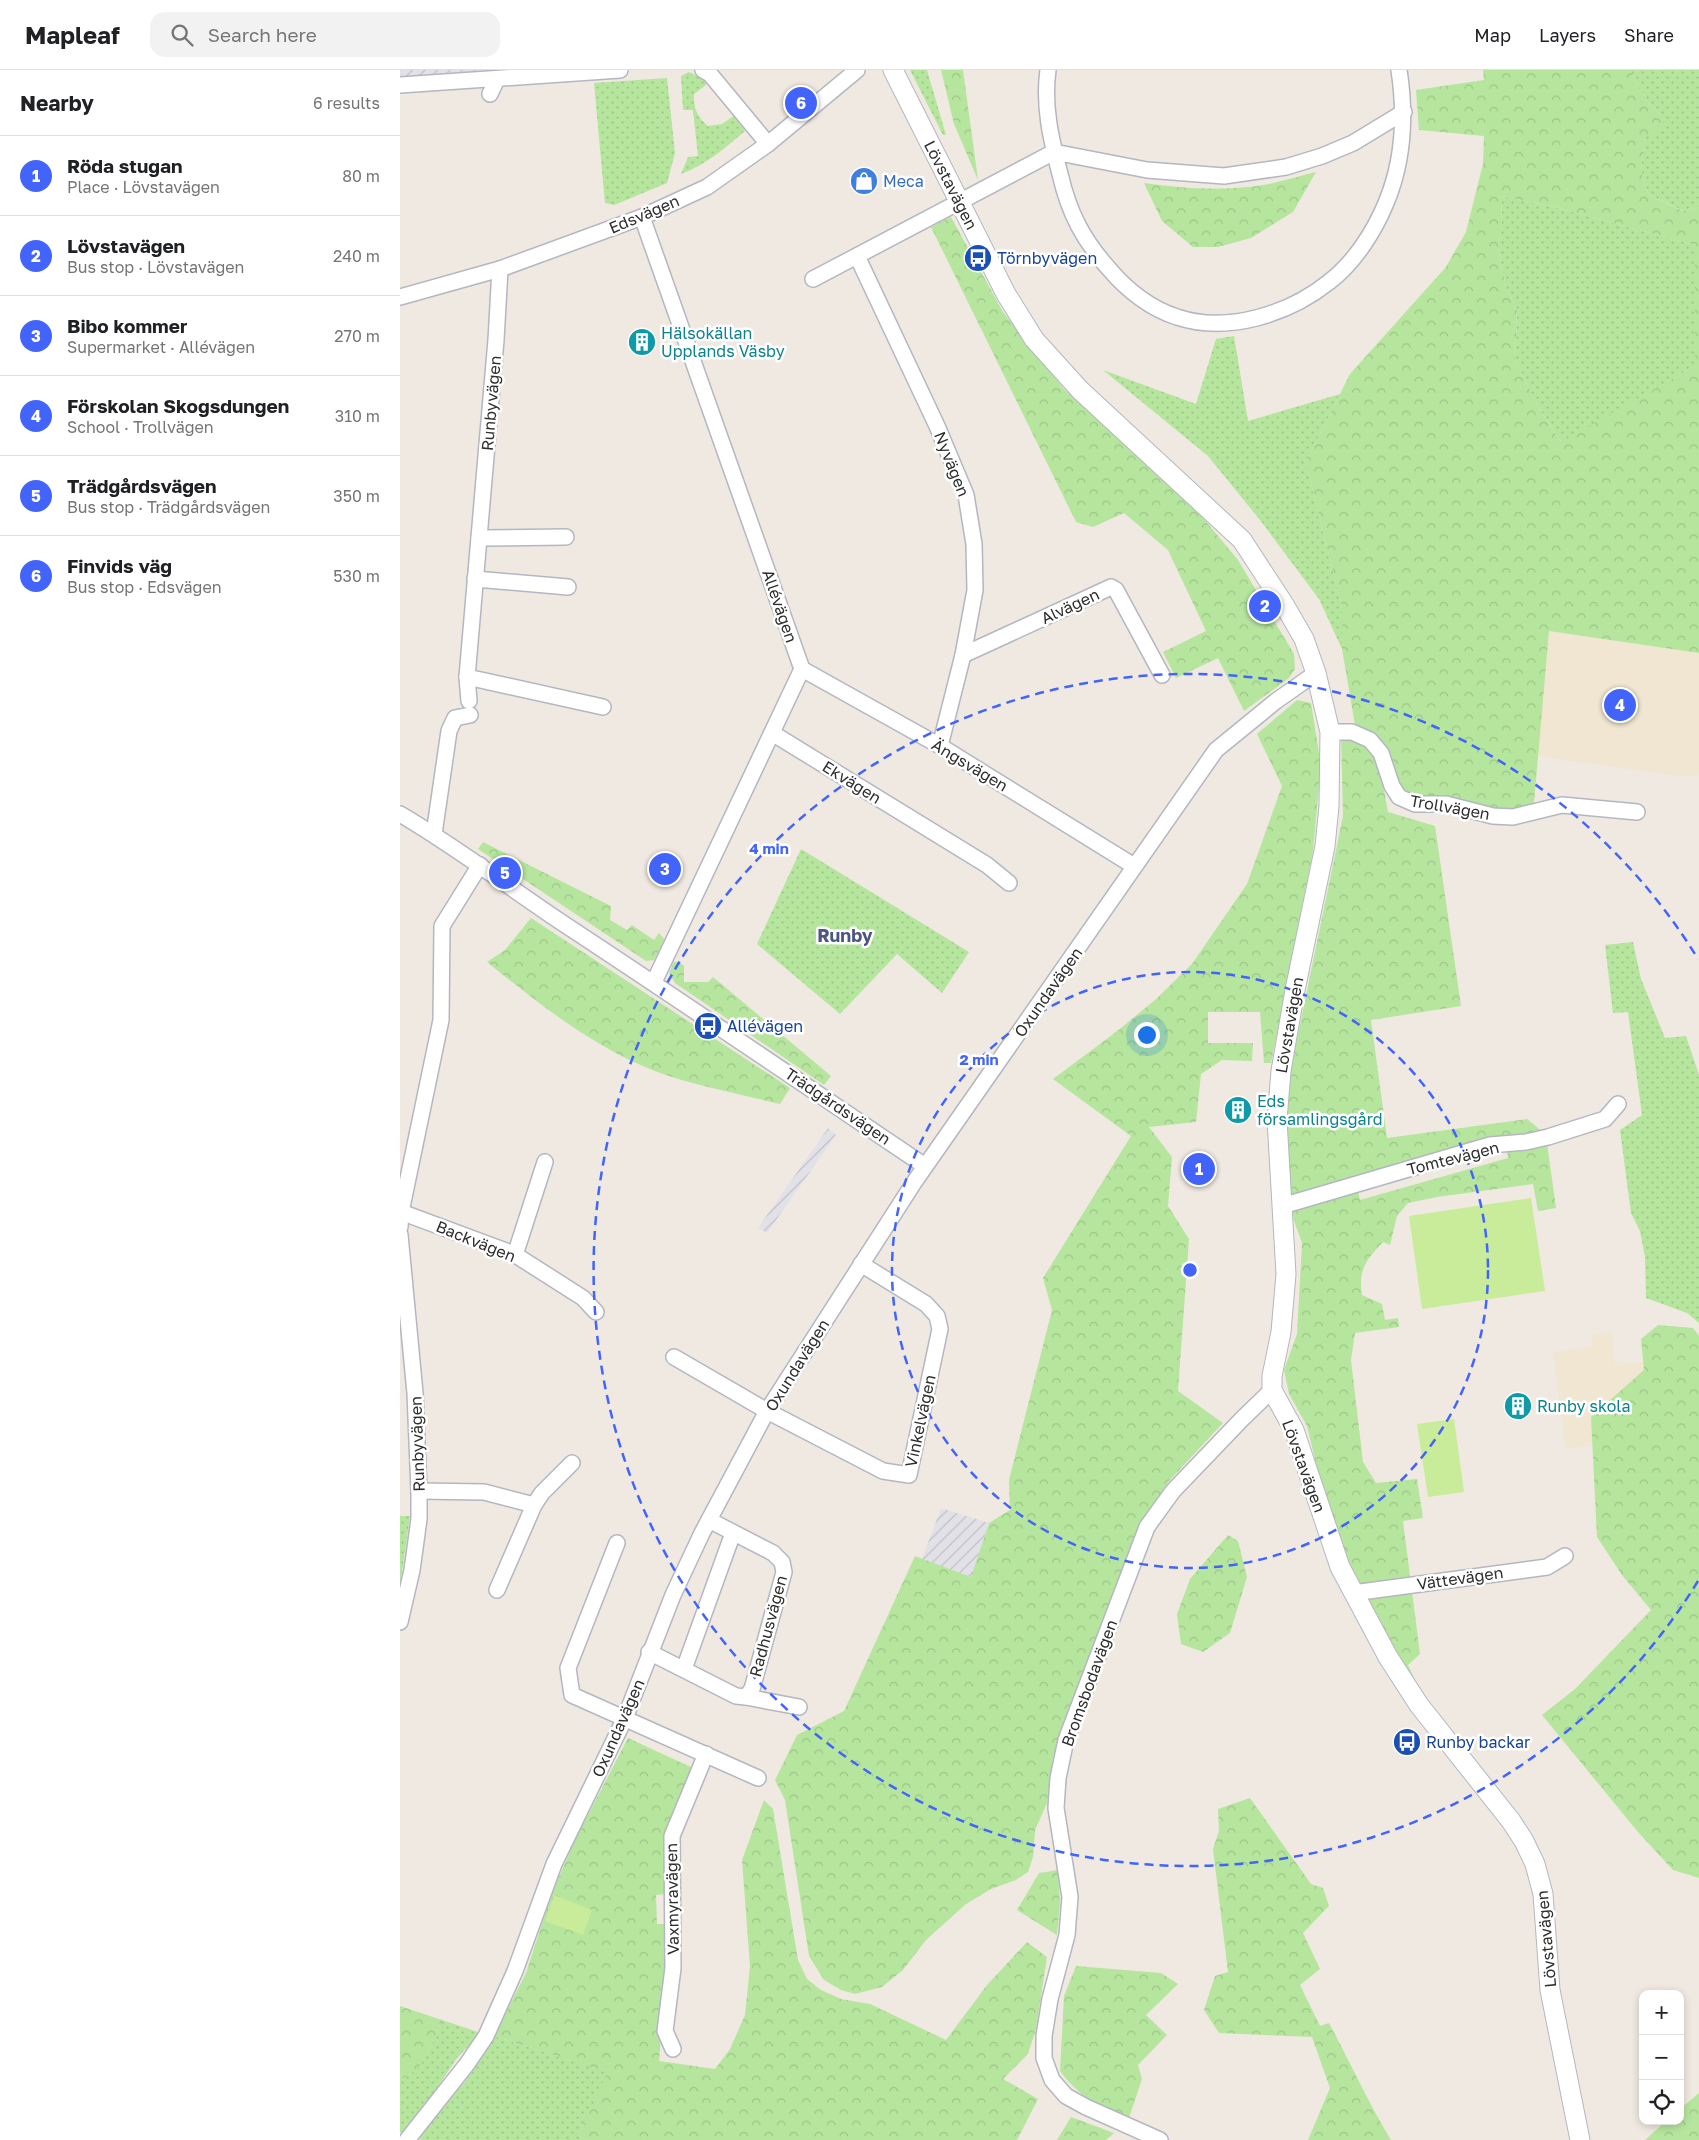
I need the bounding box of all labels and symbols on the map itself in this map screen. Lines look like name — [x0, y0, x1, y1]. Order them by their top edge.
pin: 6 — [785, 84, 817, 122]
street label: Lövstavägen — [920, 137, 982, 233]
shop icon: Meca — [849, 166, 879, 196]
place label: Meca — [883, 171, 924, 191]
street label: Edsvägen — [606, 190, 682, 238]
bus stop icon: Törnbyvägen — [963, 243, 993, 273]
place label: Törnbyvägen — [997, 248, 1097, 268]
place label: Hälsokällan Upplands Väsby — [661, 323, 785, 361]
building icon: Hälsokällan Upplands Väsby — [627, 327, 657, 357]
street label: Runbyvägen — [477, 354, 505, 452]
street label: Nyvägen — [930, 429, 974, 499]
street label: Allévägen — [758, 567, 802, 645]
street label: Alvägen — [1038, 584, 1102, 628]
pin: 2 — [1249, 587, 1281, 625]
pin: 4 — [1604, 686, 1636, 724]
street label: Ängsvägen — [928, 734, 1012, 796]
street label: Ekvägen — [819, 756, 885, 808]
street label: Trollvägen — [1409, 790, 1491, 824]
text: 4 min — [749, 839, 789, 857]
pin: 3 — [649, 850, 681, 888]
pin: 5 — [489, 854, 521, 892]
district label: Runby — [817, 924, 873, 946]
street label: Oxundavägen — [1010, 943, 1086, 1041]
street label: Lövstavägen — [1271, 975, 1307, 1075]
bus stop icon: Allévägen — [693, 1011, 723, 1041]
place label: Allévägen — [727, 1016, 803, 1036]
your location — [1134, 1022, 1160, 1048]
text: 2 min — [959, 1050, 999, 1068]
street label: Trädgårdsvägen — [781, 1063, 895, 1149]
place label: Eds församlingsgård — [1257, 1091, 1383, 1129]
building icon: Eds församlingsgård — [1223, 1095, 1253, 1125]
street label: Tomtevägen — [1405, 1137, 1501, 1179]
pin: 1 — [1183, 1150, 1215, 1188]
street label: Backvägen — [433, 1216, 519, 1266]
centre of rings — [1181, 1261, 1199, 1279]
street label: Oxundavägen — [761, 1315, 833, 1415]
street label: Vinkelvägen — [900, 1373, 940, 1469]
building icon: Runby skola — [1503, 1391, 1533, 1421]
street label: Runbyvägen — [405, 1396, 429, 1492]
place label: Runby skola — [1537, 1396, 1631, 1416]
street label: Lövstavägen — [1278, 1417, 1330, 1515]
street label: Vättevägen — [1416, 1562, 1504, 1594]
street label: Radhusvägen — [745, 1573, 791, 1679]
street label: Bromsbodavägen — [1057, 1617, 1121, 1749]
street label: Oxundavägen — [587, 1676, 649, 1780]
bus stop icon: Runby backar — [1392, 1727, 1422, 1757]
place label: Runby backar — [1426, 1732, 1530, 1752]
street label: Vaxmyravägen — [661, 1843, 683, 1955]
street label: Lövstavägen — [1532, 1890, 1560, 1988]

